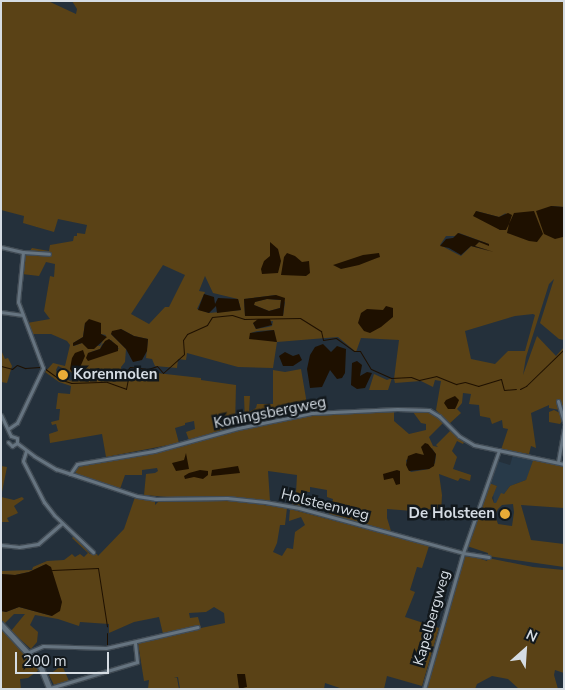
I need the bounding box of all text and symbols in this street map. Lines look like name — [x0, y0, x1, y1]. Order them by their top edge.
place label: Korenmolen — [73, 366, 157, 384]
marker: Korenmolen — [57, 369, 69, 381]
street label: Koningsbergweg — [212, 393, 328, 433]
street label: Holsteenweg — [279, 485, 371, 525]
place label: De Holsteen — [408, 505, 495, 523]
marker: De Holsteen — [499, 508, 511, 520]
street label: Kapelbergweg — [410, 568, 454, 668]
north arrow — [500, 625, 550, 675]
text: N — [523, 625, 541, 647]
scale bar — [18, 642, 111, 674]
text: 200 m — [23, 651, 67, 671]

